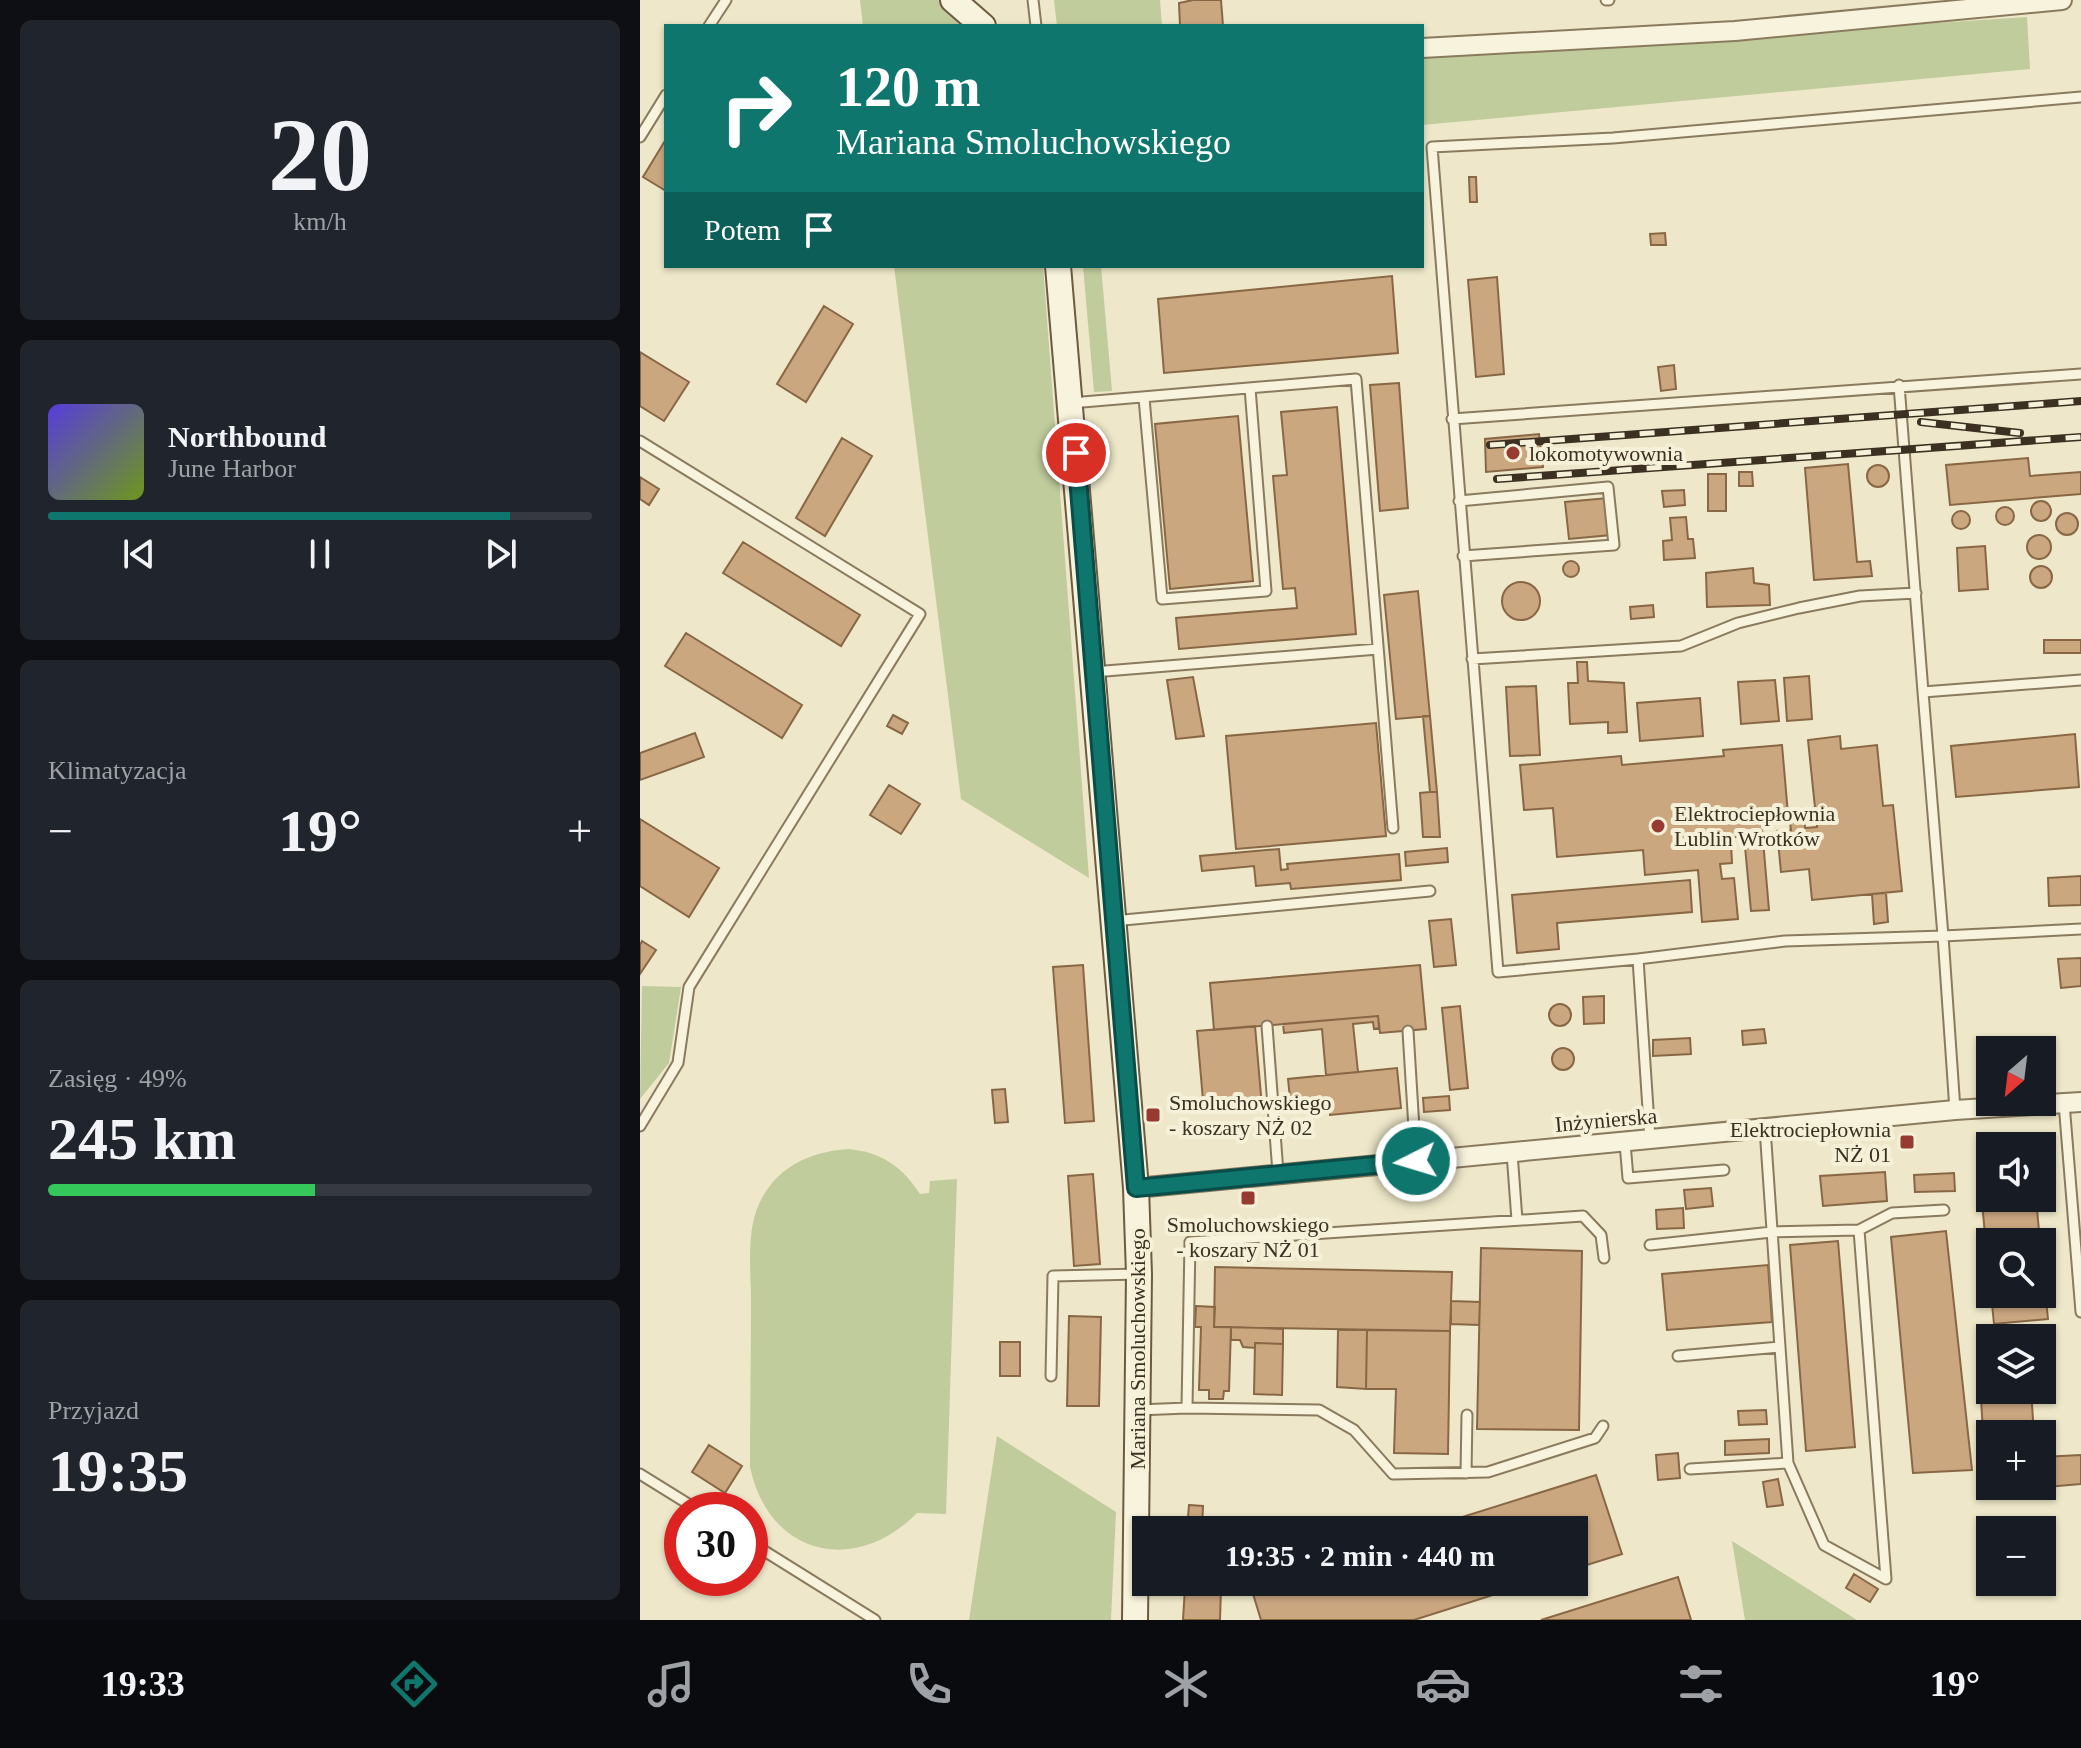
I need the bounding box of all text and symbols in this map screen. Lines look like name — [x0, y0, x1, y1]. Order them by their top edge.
icon: right — [704, 56, 808, 160]
text: 120 m — [836, 56, 981, 118]
text: 20 — [268, 97, 372, 212]
text: Mariana Smoluchowskiego — [836, 122, 1231, 162]
text: km/h — [293, 207, 347, 236]
icon: arrive — [797, 208, 841, 252]
text: Potem — [704, 213, 781, 246]
pin — [1042, 419, 1110, 487]
text: Northbound — [168, 420, 326, 453]
icon: arrive — [1054, 431, 1098, 475]
place label: lokomotywownia — [1529, 441, 1683, 466]
marker: lokomotywownia — [1504, 444, 1522, 462]
text: June Harbor — [168, 454, 296, 483]
icon: previous — [117, 532, 161, 576]
icon: pause — [298, 532, 342, 576]
icon: next — [479, 532, 523, 576]
text: Klimatyzacja — [48, 756, 187, 785]
text: 19° — [278, 798, 362, 864]
place label: Elektrociepłownia Lublin Wrotków — [1674, 801, 1836, 851]
text: − — [48, 807, 73, 856]
text: + — [567, 807, 592, 856]
marker: Elektrociepłownia Lublin Wrotków — [1649, 817, 1667, 835]
north arrow — [1976, 1036, 2056, 1116]
map controls — [1976, 1036, 2056, 1596]
text: Zasięg · 49% — [48, 1064, 187, 1093]
place label: Smoluchowskiego - koszary NŻ 02 — [1169, 1090, 1332, 1140]
street label: Inżynierska — [1554, 1103, 1658, 1137]
text: 245 km — [48, 1106, 236, 1172]
marker: Smoluchowskiego - koszary NŻ 02 — [1144, 1106, 1162, 1124]
place label: Elektrociepłownia NŻ 01 — [1730, 1117, 1891, 1167]
position arrow — [1374, 1119, 1458, 1203]
button: sound — [1976, 1132, 2056, 1212]
marker: Elektrociepłownia NŻ 01 — [1898, 1133, 1916, 1151]
marker: Smoluchowskiego - koszary NŻ 01 — [1239, 1189, 1257, 1207]
place label: Smoluchowskiego - koszary NŻ 01 — [1167, 1212, 1329, 1262]
street label: Mariana Smoluchowskiego — [1125, 1228, 1150, 1470]
button: search — [1976, 1228, 2056, 1308]
button: layers — [1976, 1324, 2056, 1404]
text: Przyjazd — [48, 1396, 139, 1425]
button: + — [1976, 1420, 2056, 1500]
text: 19:35 — [48, 1438, 188, 1504]
speed limit sign: 30 — [664, 1492, 768, 1596]
button: − — [1976, 1516, 2056, 1596]
text: 19:35 · 2 min · 440 m — [1225, 1539, 1495, 1572]
icon: directions — [386, 1656, 442, 1712]
icon: music — [643, 1656, 699, 1712]
icon: phone — [901, 1656, 957, 1712]
icon: climate — [1158, 1656, 1214, 1712]
icon: car — [1415, 1656, 1471, 1712]
icon: filters — [1673, 1656, 1729, 1712]
text: 19:33 — [101, 1664, 185, 1704]
text: 19° — [1930, 1664, 1980, 1704]

